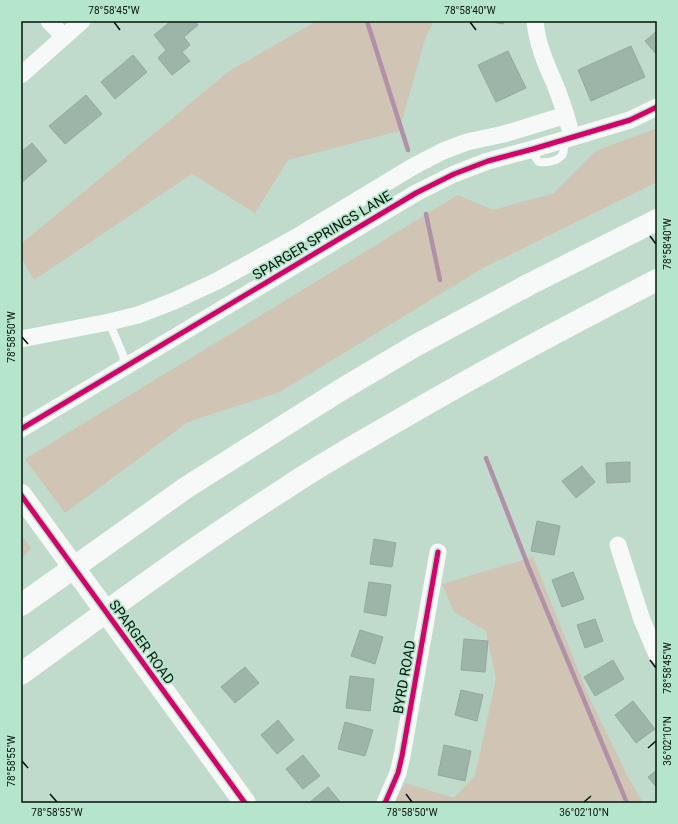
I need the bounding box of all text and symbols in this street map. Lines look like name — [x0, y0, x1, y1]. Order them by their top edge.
text: 78°58'45"W — [88, 5, 140, 16]
text: 78°58'40"W — [444, 5, 496, 16]
street label: SPARGER SPRINGS LANE — [250, 187, 394, 283]
text: 78°58'40"W — [662, 218, 673, 270]
text: 78°58'50"W — [6, 311, 17, 363]
street label: SPARGER ROAD — [106, 597, 178, 687]
street label: BYRD ROAD — [390, 639, 418, 715]
text: 78°58'45"W — [662, 642, 673, 694]
text: 36°02'10"N — [662, 716, 673, 766]
text: 78°58'55"W — [6, 735, 17, 787]
text: 78°58'55"W — [31, 807, 83, 818]
text: 78°58'50"W — [386, 807, 438, 818]
text: 36°02'10"N — [559, 807, 609, 818]

